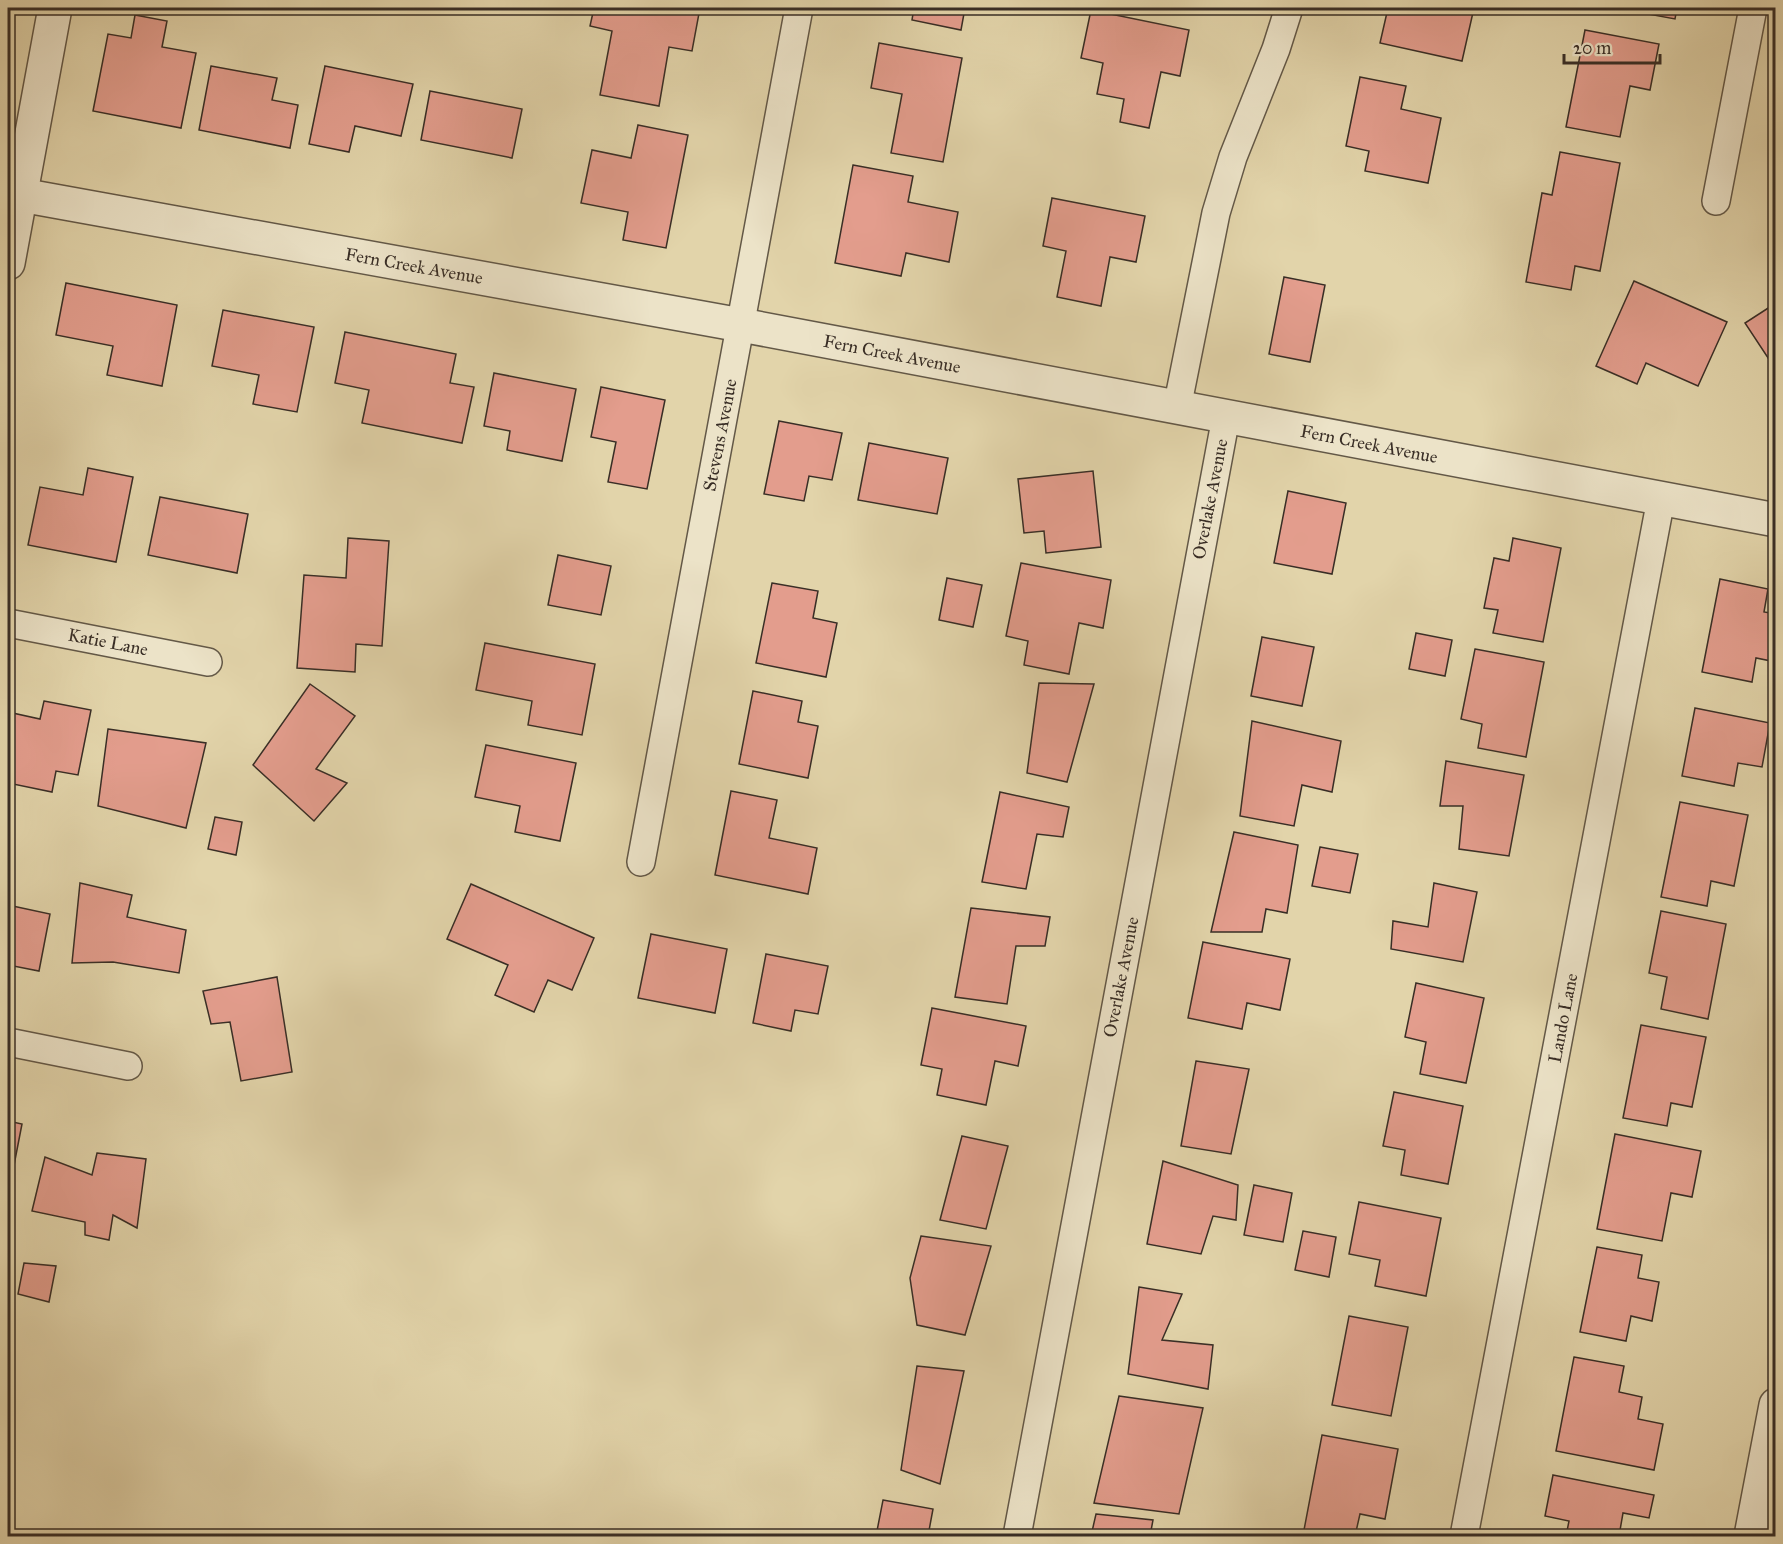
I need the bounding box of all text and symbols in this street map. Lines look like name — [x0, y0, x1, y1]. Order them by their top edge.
scale bar — [1564, 27, 1660, 65]
text: 20 m — [1573, 37, 1611, 59]
street label: Fern Creek Avenue — [343, 243, 485, 289]
street label: Fern Creek Avenue — [822, 330, 962, 378]
street label: Stevens Avenue — [698, 377, 742, 493]
street label: Fern Creek Avenue — [1299, 420, 1439, 468]
street label: Overlake Avenue — [1188, 437, 1232, 561]
street label: Katie Lane — [66, 623, 150, 661]
street label: Overlake Avenue — [1099, 915, 1143, 1039]
street label: Lando Lane — [1544, 971, 1582, 1065]

